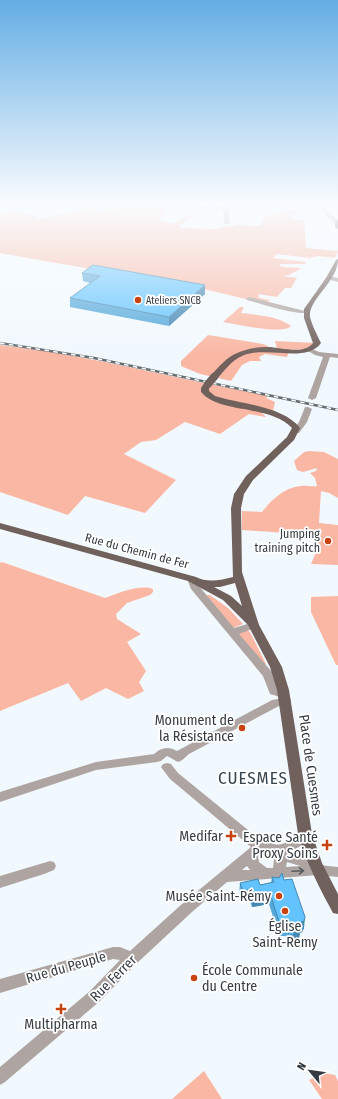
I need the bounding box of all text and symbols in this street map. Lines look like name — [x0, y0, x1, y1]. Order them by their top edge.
marker: Ateliers SNCB — [133, 295, 143, 305]
place label: Ateliers SNCB — [146, 295, 201, 307]
place label: Jumping training pitch — [255, 527, 320, 555]
street label: Rue du Chemin de Fer — [84, 530, 191, 572]
marker: Jumping training pitch — [323, 536, 333, 546]
place label: Monument de la Résistance — [155, 712, 234, 745]
street label: Place de Cuesmes — [295, 713, 326, 817]
marker: Monument de la Résistance — [237, 723, 247, 733]
district label: CUESMES — [218, 768, 288, 789]
place label: Medifar — [179, 828, 223, 845]
place label: Espace Santé Proxy Soins — [243, 829, 318, 862]
marker: Medifar — [226, 831, 236, 841]
marker: Espace Santé Proxy Soins — [321, 839, 333, 851]
one-way arrow — [291, 868, 304, 875]
place label: Musée Saint-Rémy — [165, 888, 272, 905]
marker: Musée Saint-Rémy — [274, 891, 284, 901]
marker: Église Saint-Remy — [280, 906, 290, 916]
place label: Église Saint-Remy — [252, 917, 318, 951]
street label: Rue du Peuple — [24, 948, 108, 987]
street label: Rue Ferrer — [87, 951, 140, 1005]
place label: École Communale du Centre — [202, 961, 303, 995]
marker: École Communale du Centre — [189, 973, 199, 983]
marker: Multipharma — [56, 1004, 66, 1014]
place label: Multipharma — [24, 1016, 98, 1033]
north arrow — [290, 1051, 330, 1091]
text: N — [294, 1060, 309, 1072]

